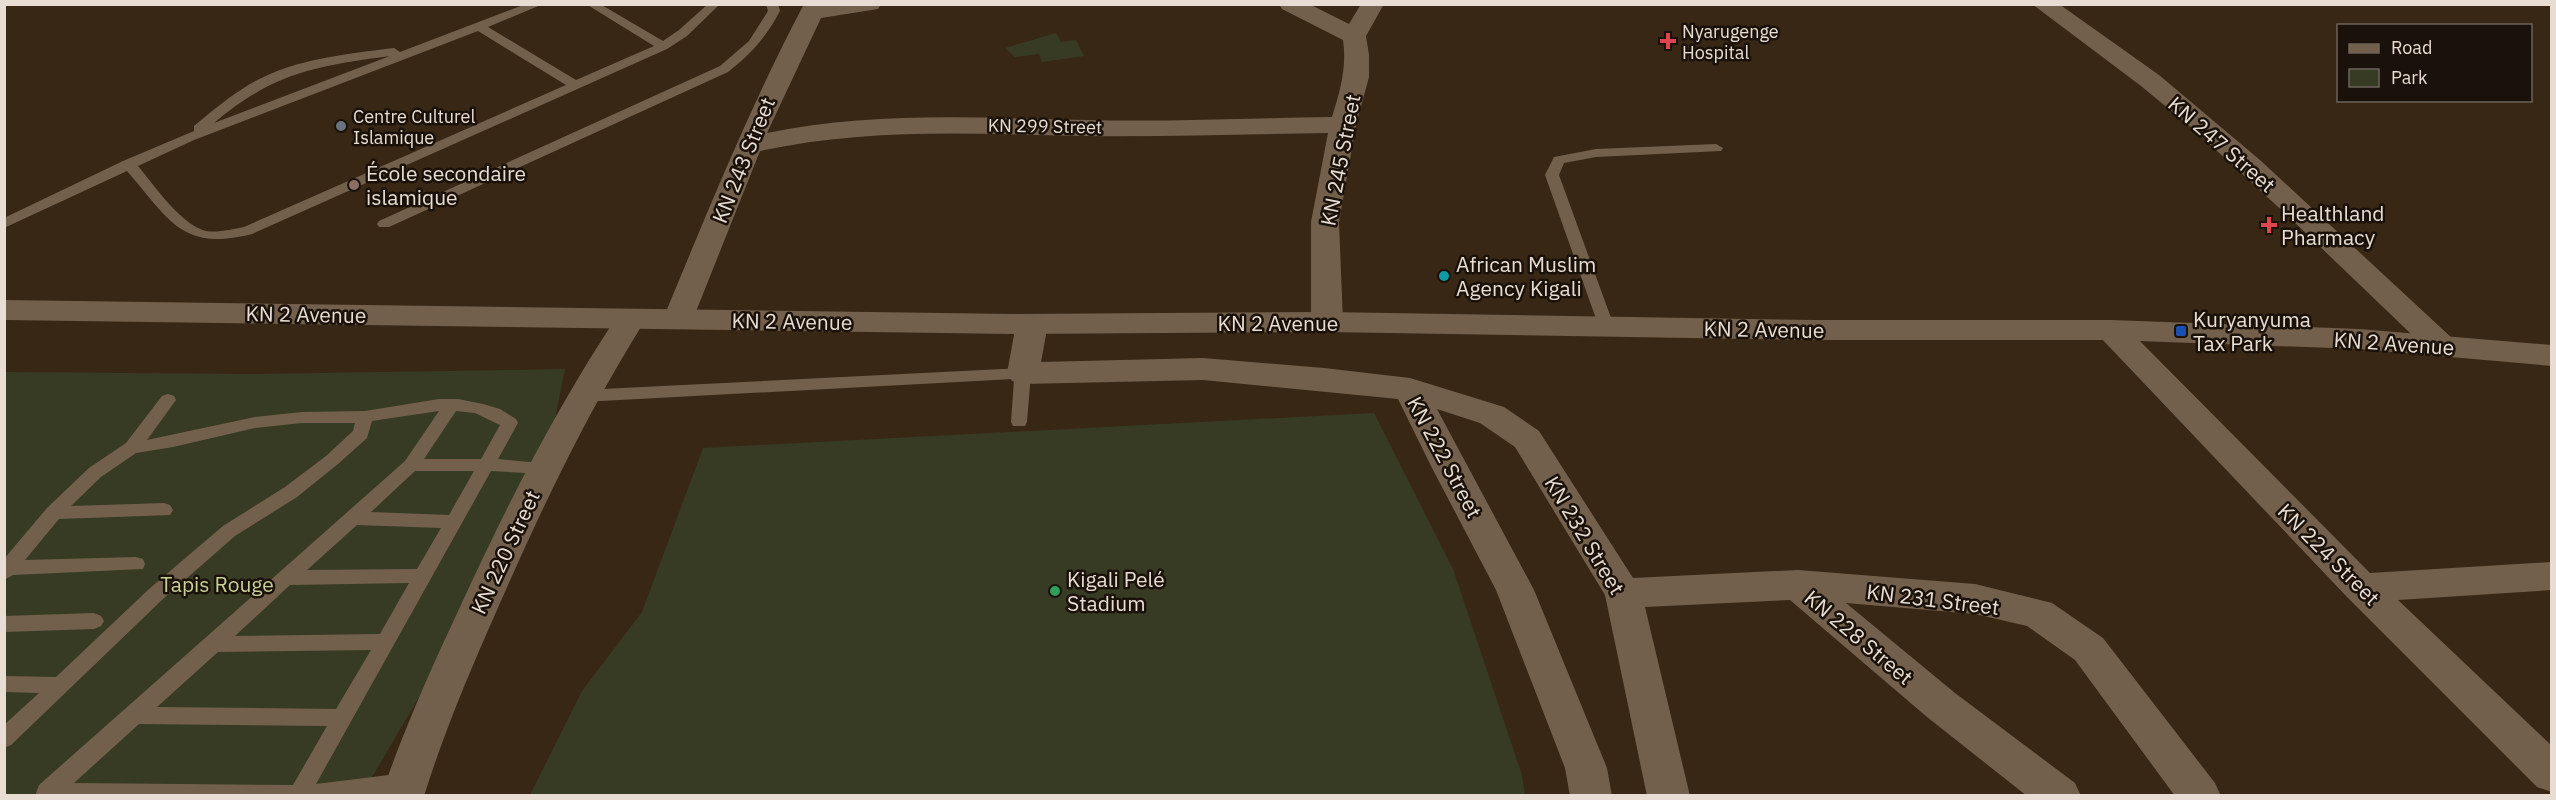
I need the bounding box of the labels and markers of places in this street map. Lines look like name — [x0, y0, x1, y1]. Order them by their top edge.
place label: Nyarugenge Hospital — [1682, 20, 1779, 64]
marker: Nyarugenge Hospital — [1659, 32, 1677, 50]
place label: Centre Culturel Islamique — [353, 105, 475, 149]
marker: Centre Culturel Islamique — [334, 119, 348, 133]
place label: École secondaire islamique — [366, 159, 526, 211]
marker: École secondaire islamique — [347, 178, 361, 192]
place label: Healthland Pharmacy — [2281, 199, 2385, 251]
marker: Healthland Pharmacy — [2262, 218, 2276, 232]
place label: African Muslim Agency Kigali — [1456, 250, 1596, 302]
marker: African Muslim Agency Kigali — [1437, 269, 1451, 283]
place label: Kuryanyuma Tax Park — [2193, 305, 2311, 357]
marker: Kuryanyuma Tax Park — [2174, 324, 2188, 338]
place label: Kigali Pelé Stadium — [1067, 565, 1165, 617]
marker: Kigali Pelé Stadium — [1048, 584, 1062, 598]

